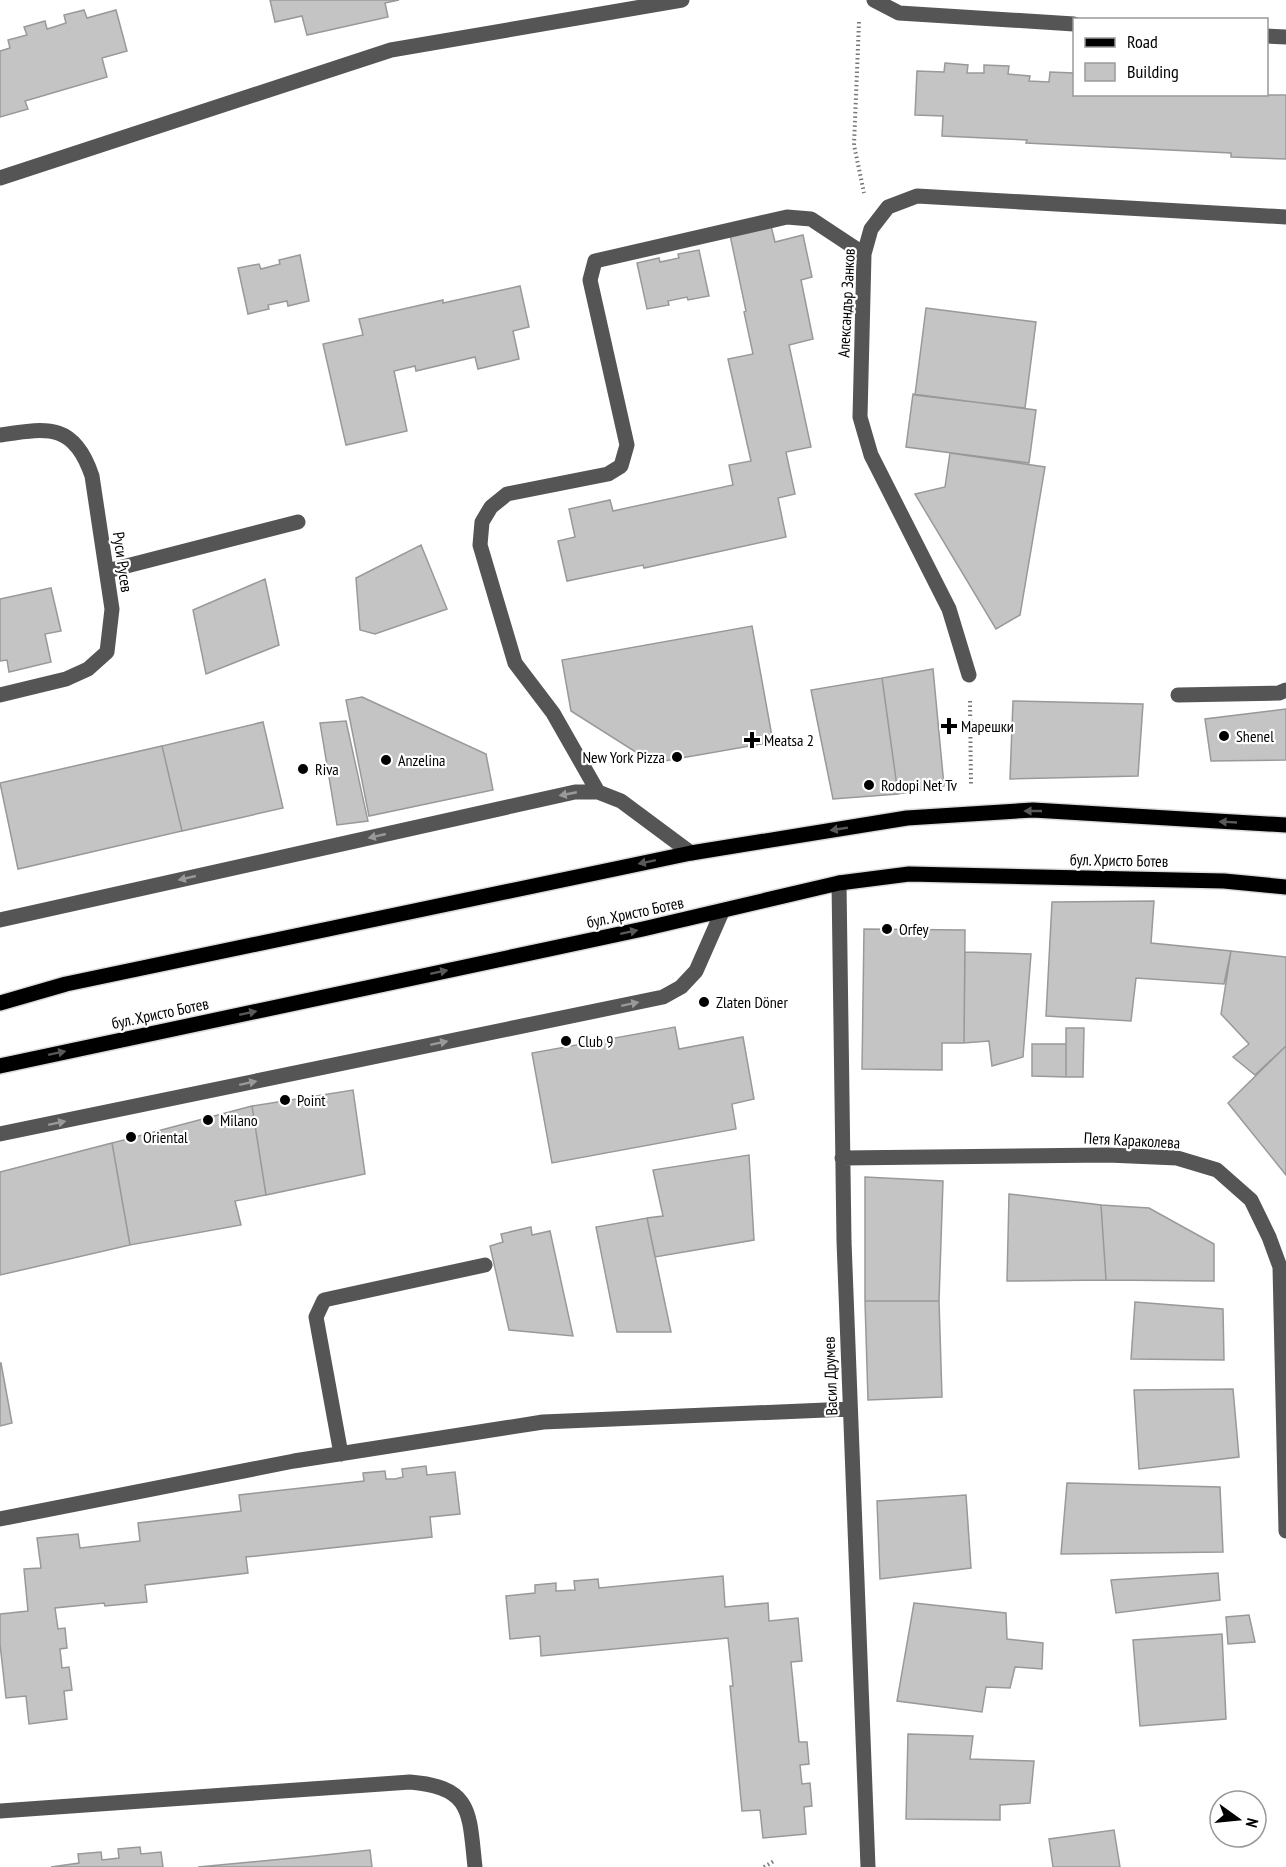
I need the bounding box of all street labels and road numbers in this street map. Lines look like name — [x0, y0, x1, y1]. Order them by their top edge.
street label: Александър Занков — [833, 248, 859, 358]
street label: Руси Русев — [109, 530, 137, 594]
street label: бул. Христо Ботев — [1070, 849, 1168, 871]
street label: бул. Христо Ботев — [585, 892, 685, 932]
street label: бул. Христо Ботев — [110, 993, 210, 1033]
street label: Петя Караколева — [1083, 1127, 1181, 1153]
street label: Васил Друмев — [819, 1336, 841, 1416]

